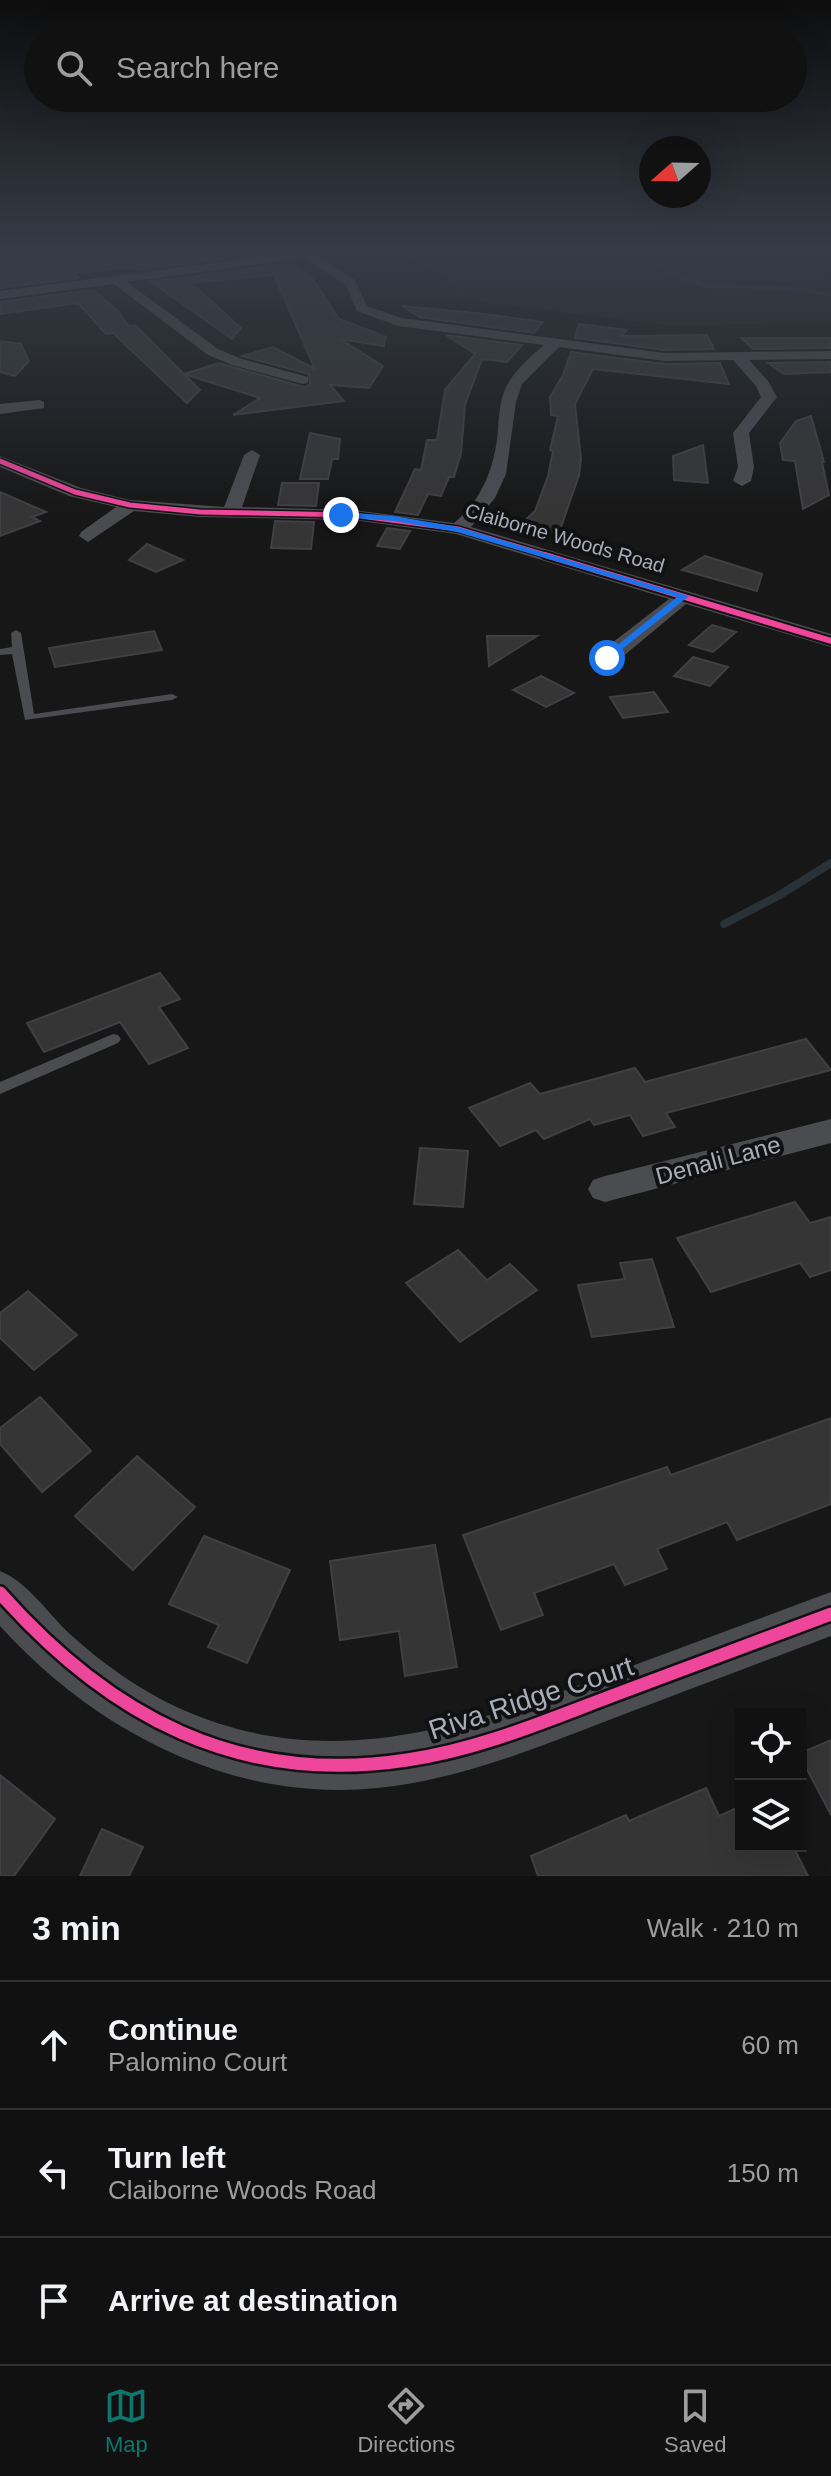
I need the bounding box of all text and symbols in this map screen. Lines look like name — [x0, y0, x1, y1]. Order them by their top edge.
search box — [24, 24, 807, 112]
icon: search — [52, 46, 96, 90]
text: Search here — [116, 51, 279, 84]
north arrow — [639, 136, 711, 208]
route end — [323, 497, 359, 533]
street label: Claiborne Woods Road — [463, 499, 667, 577]
route start — [589, 640, 625, 676]
street label: Denali Lane — [653, 1130, 783, 1190]
street label: Riva Ridge Court — [425, 1650, 637, 1746]
map controls — [735, 1708, 807, 1852]
button: locate — [735, 1708, 807, 1780]
button: layers — [735, 1780, 807, 1852]
text: 3 min — [32, 1909, 121, 1947]
text: Walk · 210 m — [647, 1913, 799, 1943]
text: Continue — [108, 2013, 238, 2046]
icon: ahead — [32, 2023, 76, 2067]
text: 60 m — [741, 2030, 799, 2060]
text: Palomino Court — [108, 2047, 287, 2077]
text: Turn left — [108, 2141, 226, 2174]
icon: left — [32, 2151, 76, 2195]
text: 150 m — [727, 2158, 799, 2188]
text: Claiborne Woods Road — [108, 2175, 376, 2205]
icon: arrive — [32, 2279, 76, 2323]
text: Arrive at destination — [108, 2284, 398, 2317]
tab: Map — [104, 2384, 148, 2458]
tab: Directions — [357, 2384, 455, 2458]
tab: Saved — [664, 2384, 727, 2458]

